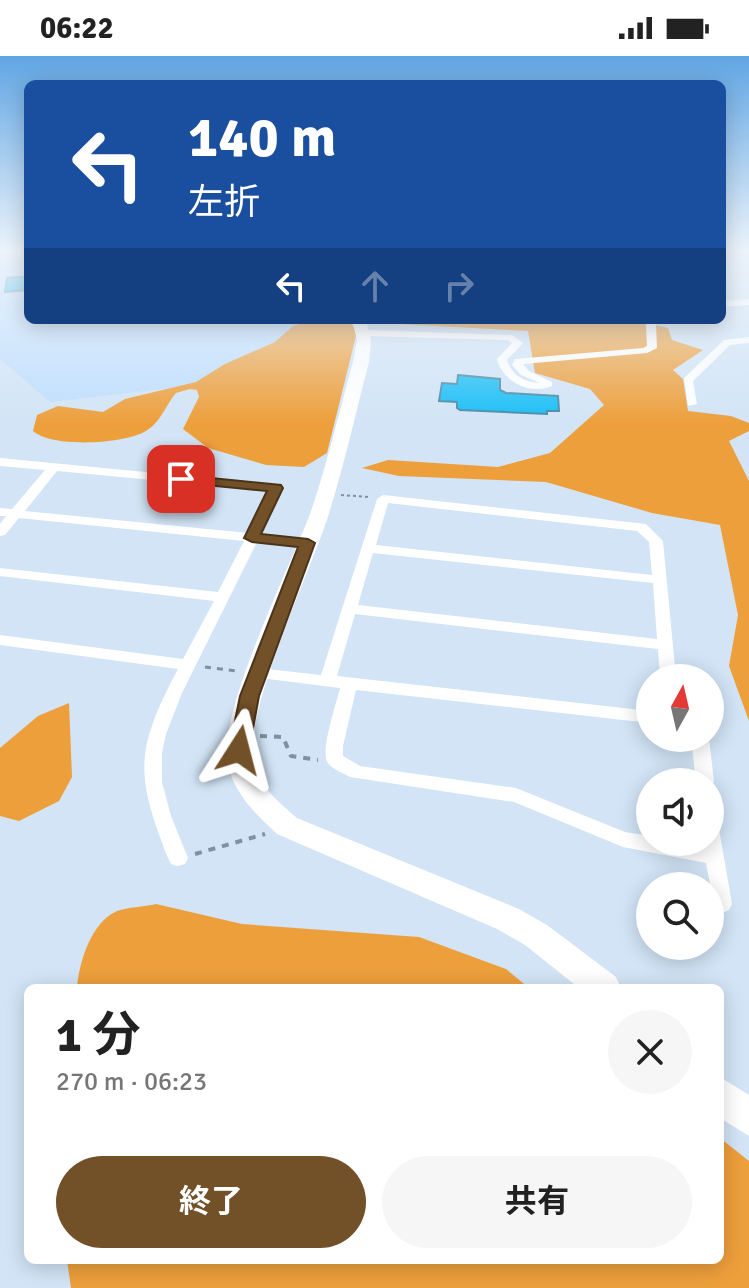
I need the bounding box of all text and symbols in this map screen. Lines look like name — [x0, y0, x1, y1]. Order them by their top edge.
text: 06:22 — [40, 10, 114, 47]
text: 140 m — [188, 103, 336, 172]
icon: left — [56, 112, 160, 216]
text: 左折 — [188, 180, 260, 225]
icon: left — [269, 264, 313, 308]
icon: ahead — [353, 264, 397, 308]
icon: right — [437, 264, 481, 308]
pin — [147, 445, 215, 513]
icon: arrive — [159, 457, 203, 501]
north arrow — [636, 664, 724, 752]
map controls — [636, 664, 724, 960]
position arrow — [197, 708, 281, 792]
button: sound — [636, 768, 724, 856]
button: search — [636, 872, 724, 960]
text: 1 分 — [56, 1006, 140, 1065]
button: close — [608, 1010, 692, 1094]
text: 270 m · 06:23 — [56, 1066, 207, 1098]
button: 終了 — [56, 1156, 366, 1248]
button: 共有 — [382, 1156, 692, 1248]

